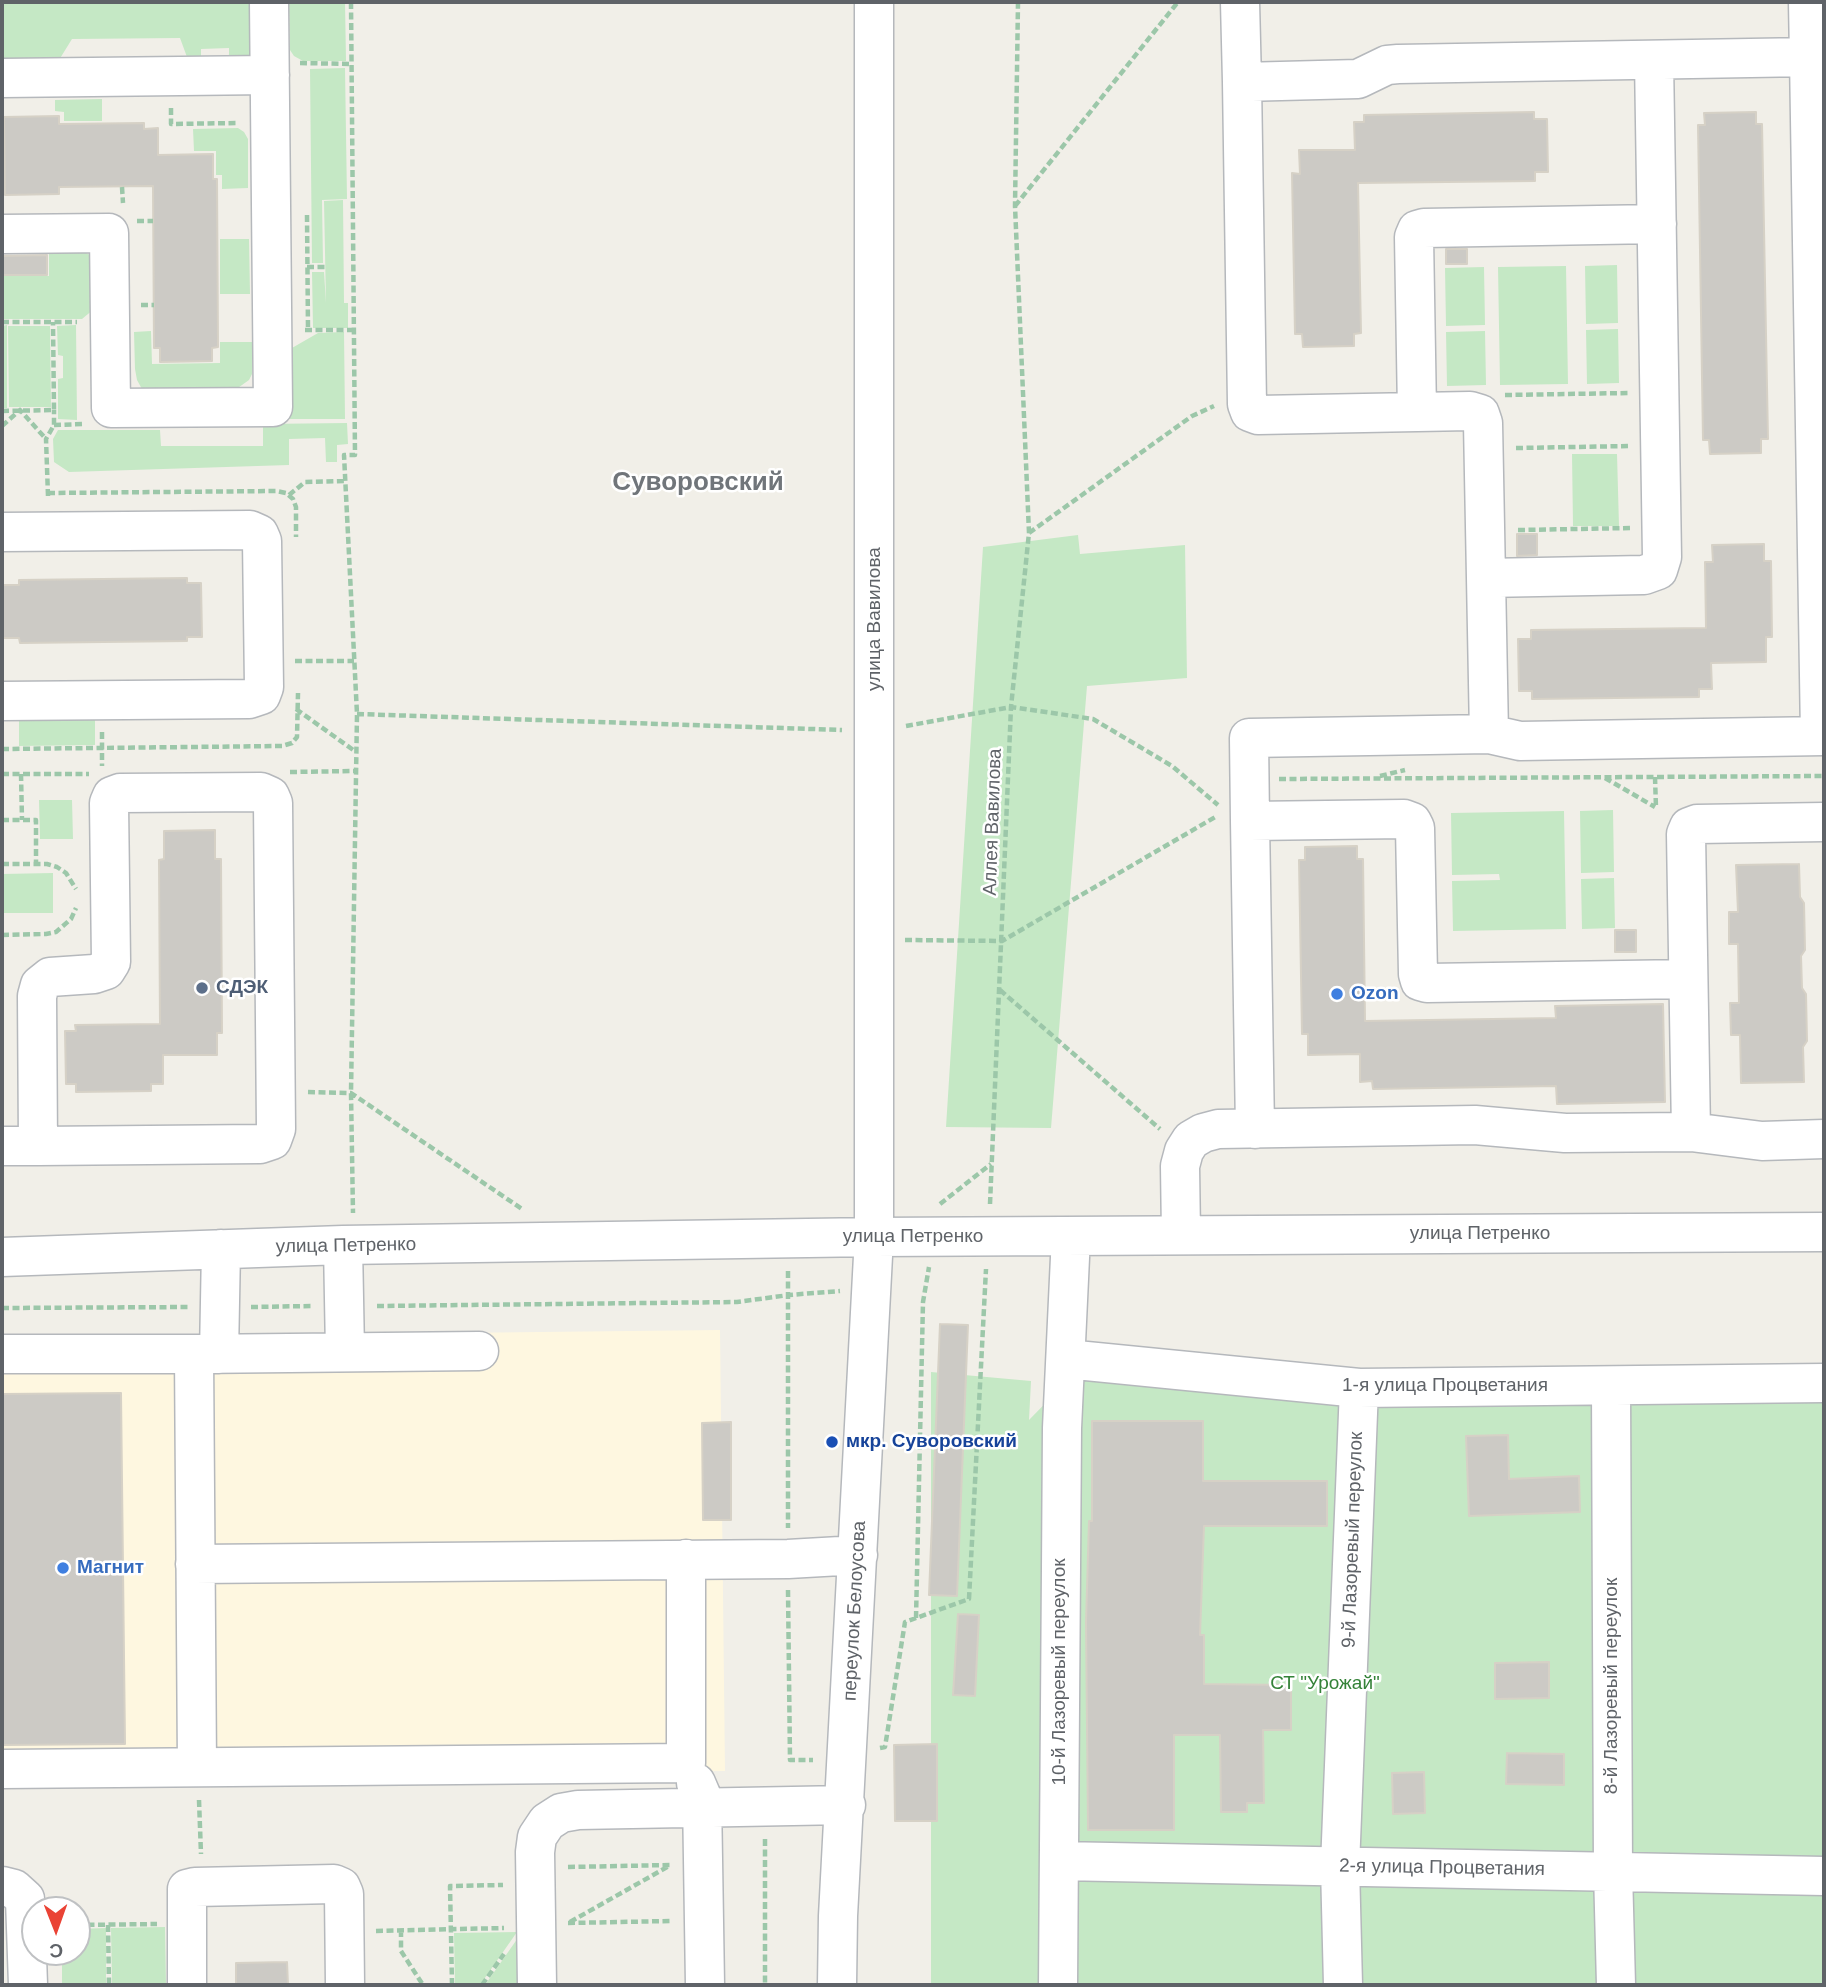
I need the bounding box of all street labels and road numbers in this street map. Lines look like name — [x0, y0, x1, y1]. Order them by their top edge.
street label: улица Вавилова — [864, 547, 886, 691]
street label: Аллея Вавилова — [979, 748, 1007, 896]
street label: улица Петренко — [1410, 1223, 1550, 1245]
street label: улица Петренко — [843, 1226, 983, 1248]
street label: улица Петренко — [276, 1233, 416, 1259]
street label: 1-я улица Процветания — [1342, 1375, 1548, 1397]
street label: 9-й Лазоревый переулок — [1338, 1431, 1368, 1649]
street label: переулок Белоусова — [839, 1520, 871, 1702]
street label: 10-й Лазоревый переулок — [1049, 1558, 1071, 1786]
street label: 8-й Лазоревый переулок — [1601, 1578, 1623, 1794]
street label: 2-я улица Процветания — [1339, 1855, 1545, 1881]

